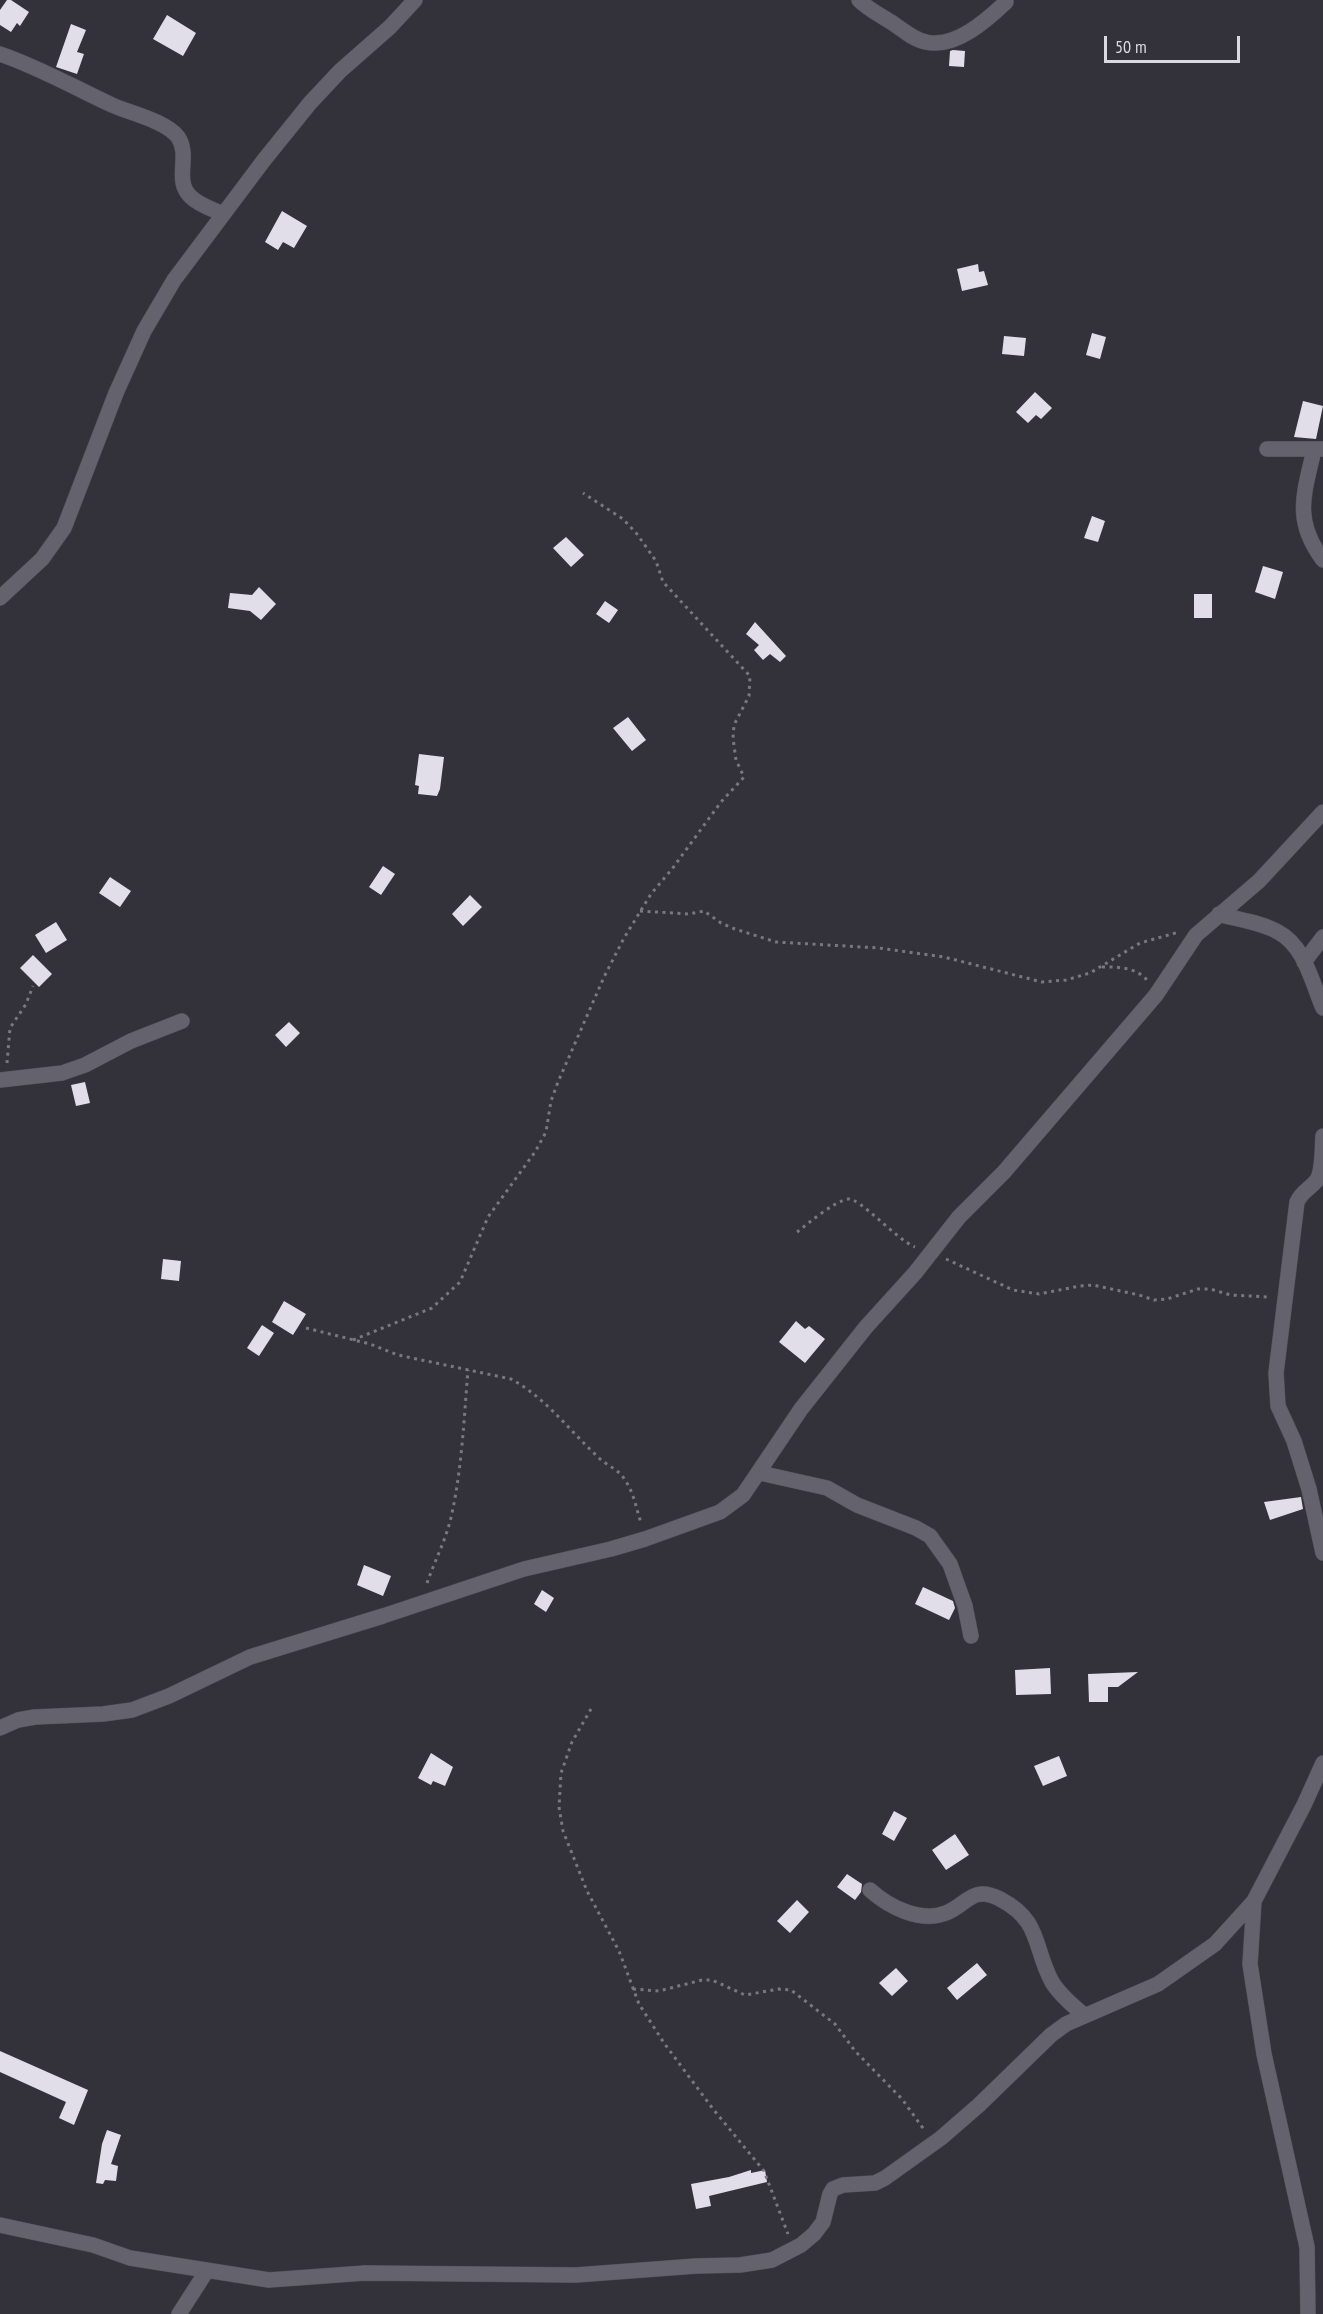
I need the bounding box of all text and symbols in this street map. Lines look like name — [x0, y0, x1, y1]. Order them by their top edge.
scale bar — [1107, 24, 1244, 62]
text: 50 m — [1115, 35, 1147, 58]

